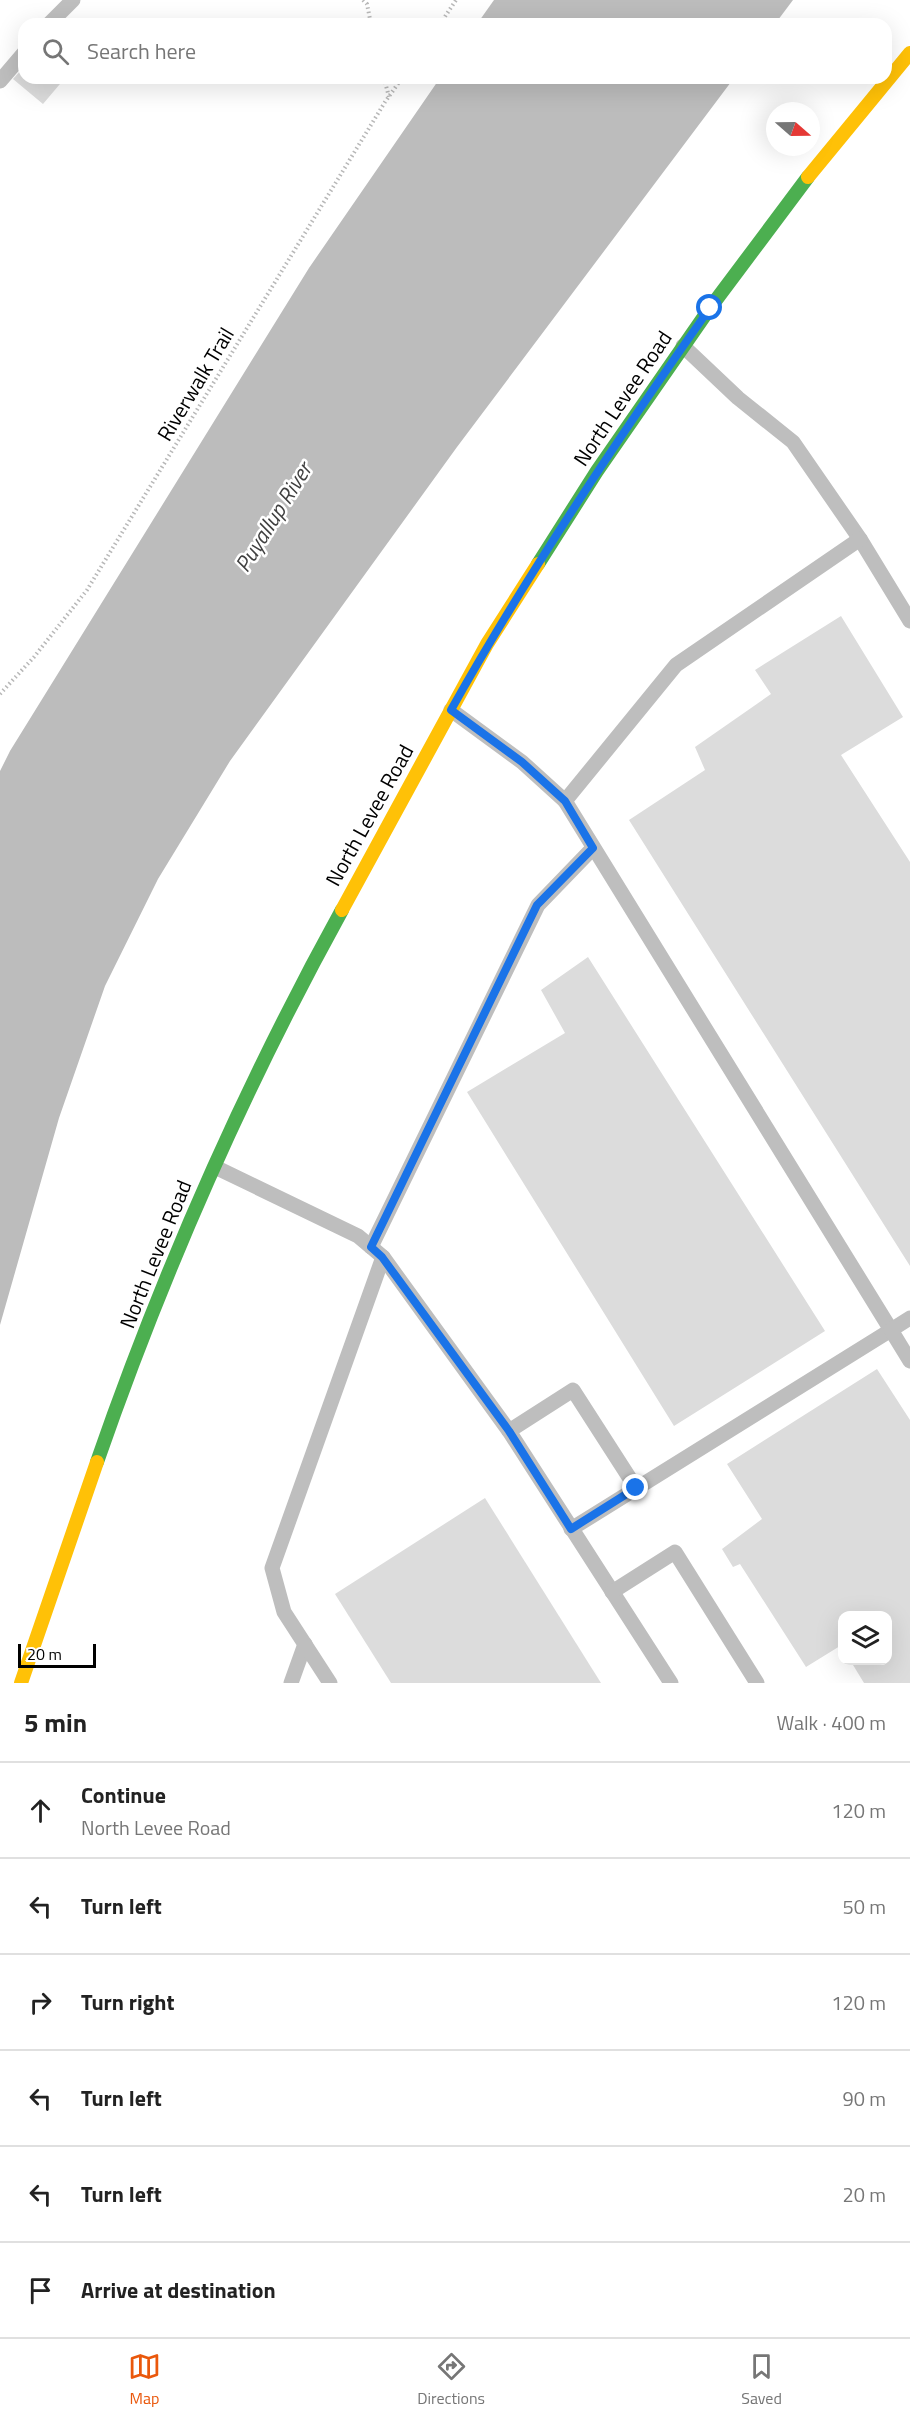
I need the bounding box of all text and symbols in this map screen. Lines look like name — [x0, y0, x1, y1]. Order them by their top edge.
search box — [18, 18, 892, 84]
text: Search here — [87, 34, 196, 68]
icon: search — [39, 35, 72, 68]
north arrow — [766, 102, 820, 156]
route start — [696, 294, 722, 320]
street label: Riverwalk Trail — [148, 321, 242, 447]
street label: North Levee Road — [565, 324, 679, 472]
water label: Puyallup River — [226, 453, 322, 578]
street label: North Levee Road — [317, 738, 421, 892]
street label: North Levee Road — [111, 1175, 199, 1333]
route end — [622, 1474, 648, 1500]
map controls — [838, 1611, 892, 1665]
button: layers — [838, 1611, 892, 1665]
scale bar — [18, 1641, 96, 1668]
text: 20 m — [27, 1642, 62, 1666]
text: 5 min — [24, 1703, 87, 1742]
text: Walk · 400 m — [777, 1707, 886, 1738]
text: Continue — [81, 1778, 166, 1812]
icon: ahead — [24, 1794, 57, 1827]
text: 120 m — [831, 1795, 886, 1826]
text: North Levee Road — [81, 1812, 231, 1843]
text: Turn left — [81, 1889, 162, 1923]
icon: left — [24, 1890, 57, 1923]
text: 50 m — [842, 1891, 886, 1922]
text: Turn right — [81, 1985, 175, 2019]
icon: right — [24, 1986, 57, 2019]
text: 120 m — [831, 1987, 886, 2018]
text: Turn left — [81, 2081, 162, 2115]
icon: left — [24, 2082, 57, 2115]
text: 90 m — [842, 2083, 886, 2114]
text: Turn left — [81, 2177, 162, 2211]
icon: left — [24, 2178, 57, 2211]
text: 20 m — [842, 2179, 886, 2210]
text: Arrive at destination — [81, 2273, 276, 2307]
icon: arrive — [24, 2274, 57, 2307]
tab: Map — [128, 2350, 161, 2410]
tab: Directions — [417, 2350, 485, 2410]
tab: Saved — [741, 2350, 782, 2410]

